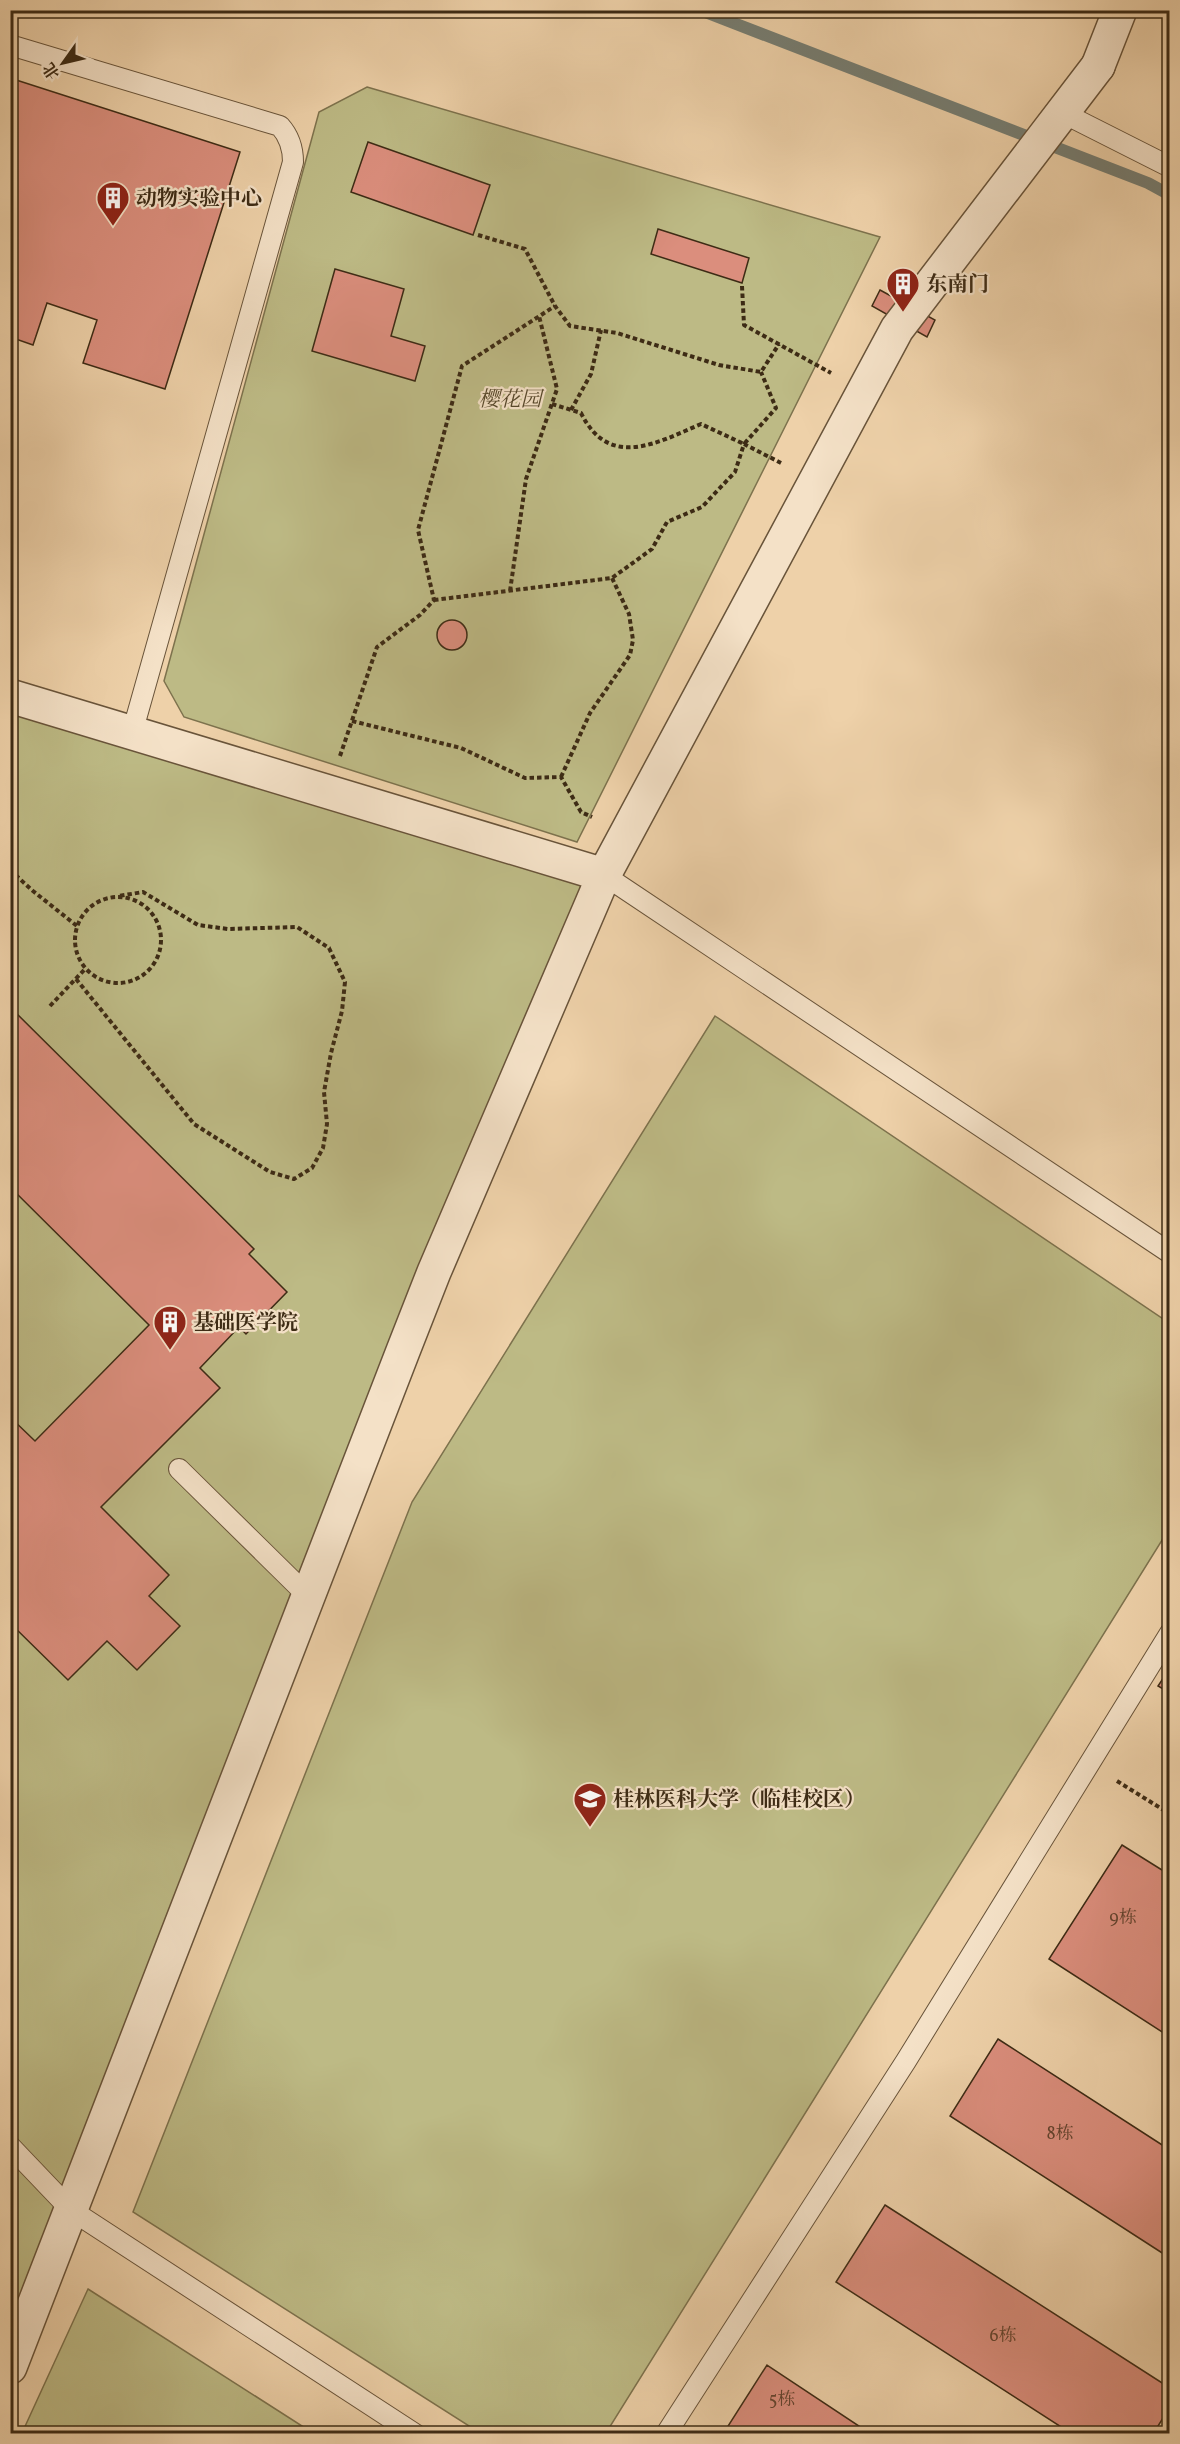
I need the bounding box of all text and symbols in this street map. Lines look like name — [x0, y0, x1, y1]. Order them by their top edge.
north arrow — [33, 33, 93, 93]
text: 北 — [39, 57, 66, 83]
building icon: 动物实验中心 — [95, 180, 131, 227]
place label: 动物实验中心 — [136, 185, 262, 214]
building icon: 东南门 — [885, 266, 921, 313]
place label: 东南门 — [926, 271, 989, 300]
park label: 樱花园 — [479, 386, 544, 415]
building icon: 基础医学院 — [152, 1304, 188, 1351]
place label: 基础医学院 — [193, 1309, 298, 1338]
school or university icon: 桂林医科大学（临桂校区） — [572, 1781, 608, 1828]
place label: 桂林医科大学（临桂校区） — [613, 1786, 865, 1815]
house number: 9栋 — [1109, 1906, 1137, 1931]
house number: 8栋 — [1046, 2122, 1074, 2147]
house number: 6栋 — [989, 2324, 1017, 2349]
house number: 5栋 — [769, 2388, 795, 2413]

